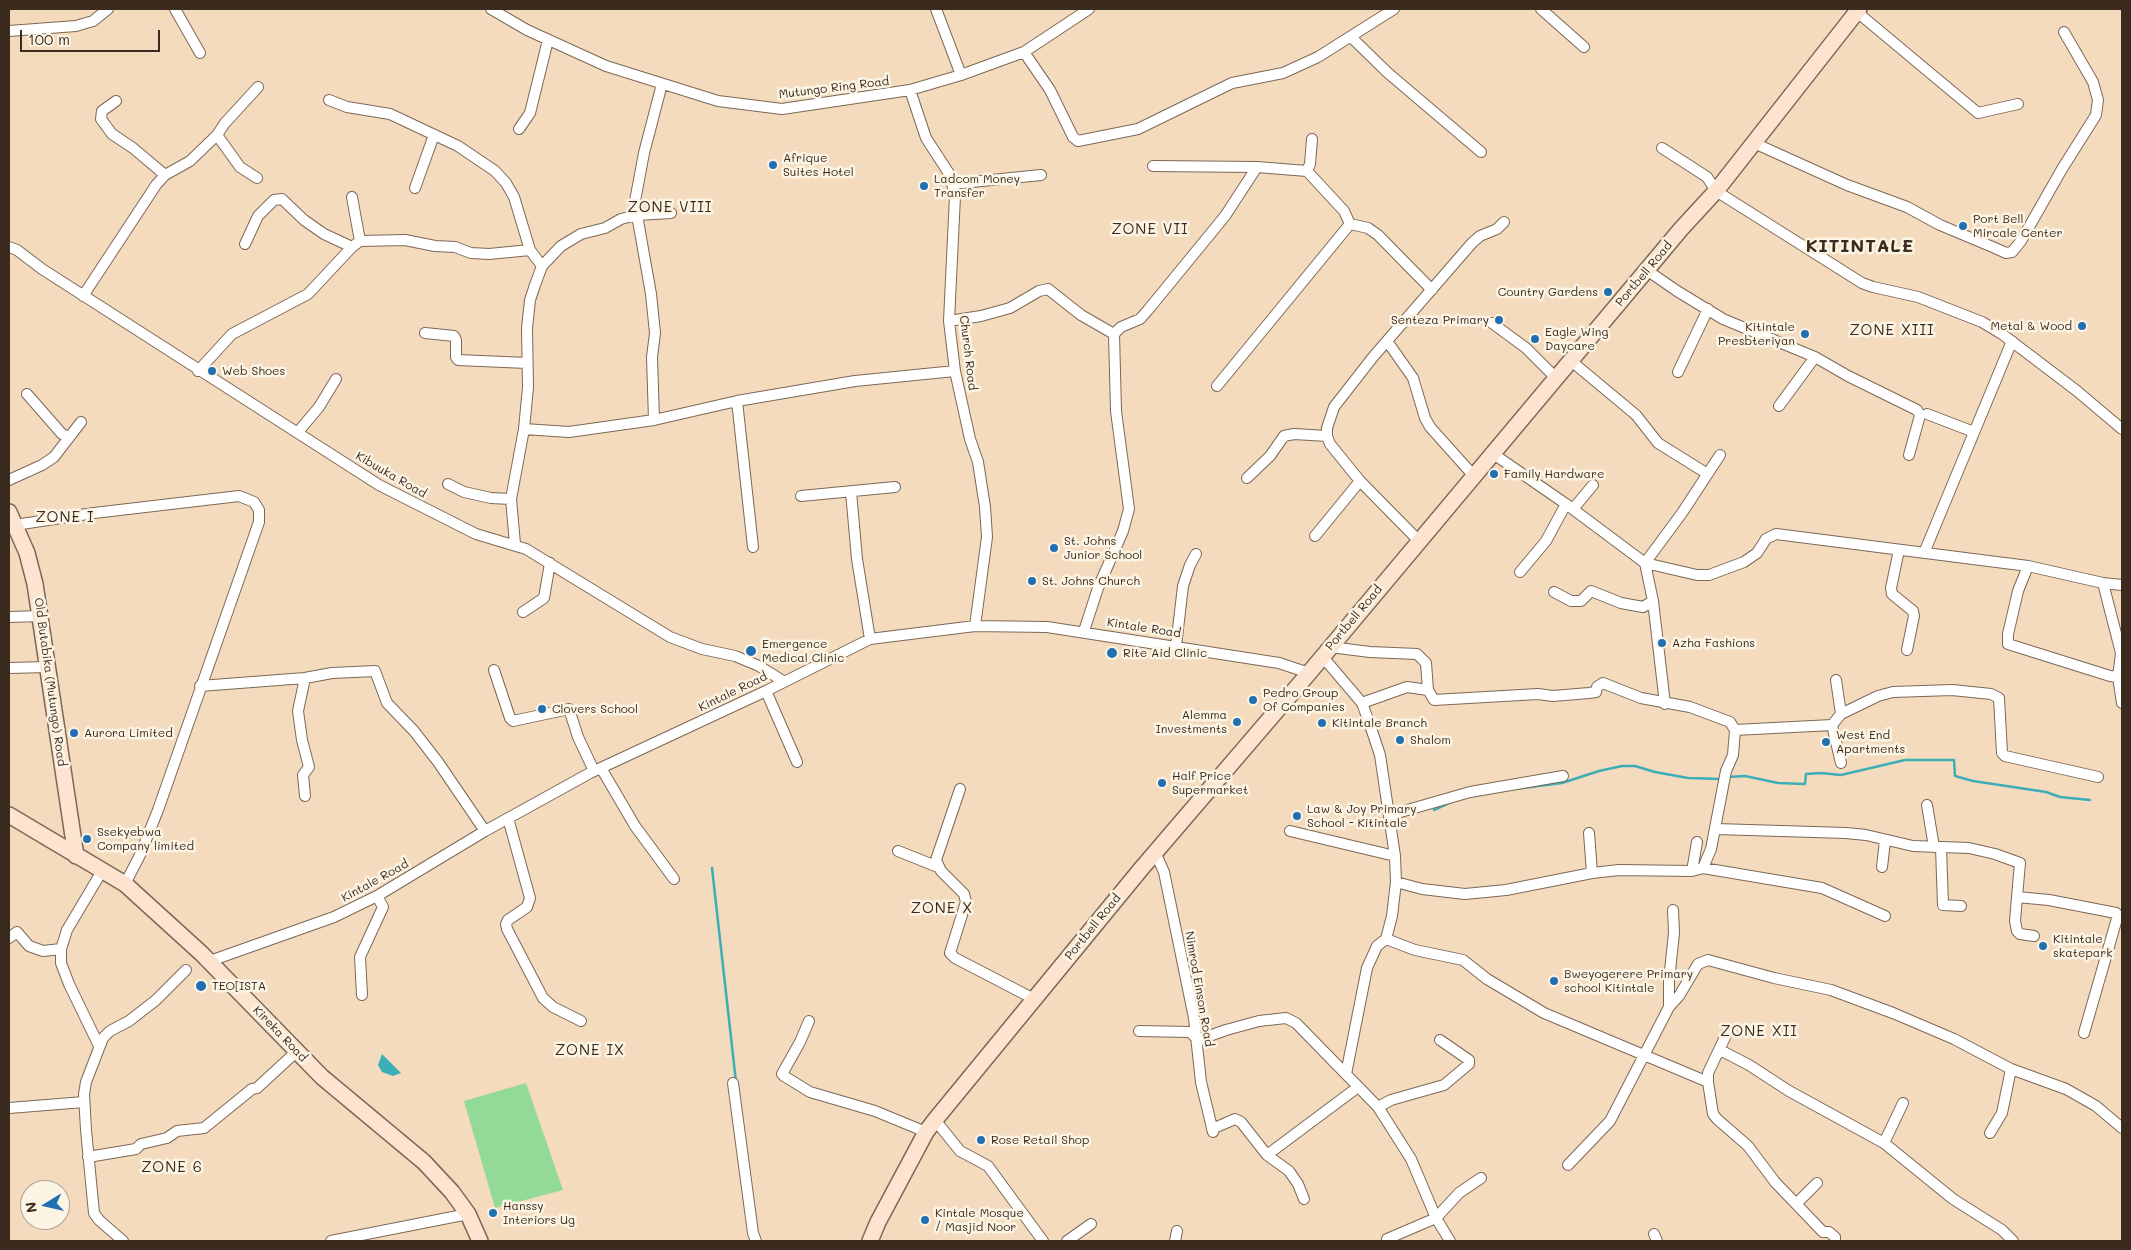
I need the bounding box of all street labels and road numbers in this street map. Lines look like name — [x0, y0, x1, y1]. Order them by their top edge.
street label: Mutungo Ring Road — [778, 74, 890, 102]
street label: Portbell Road — [1613, 239, 1675, 309]
street label: Church Road — [956, 315, 980, 391]
street label: Kibuuka Road — [353, 449, 429, 501]
street label: Portbell Road — [1323, 583, 1385, 653]
street label: Old Butabika (Mutungo) Road — [31, 597, 69, 767]
street label: Kintale Road — [1106, 615, 1182, 641]
street label: Kintale Road — [696, 669, 770, 715]
street label: Kintale Road — [339, 857, 411, 905]
street label: Portbell Road — [1062, 891, 1124, 963]
street label: Nimrod Einson Road — [1182, 930, 1216, 1048]
street label: Kireka Road — [250, 1003, 310, 1065]

